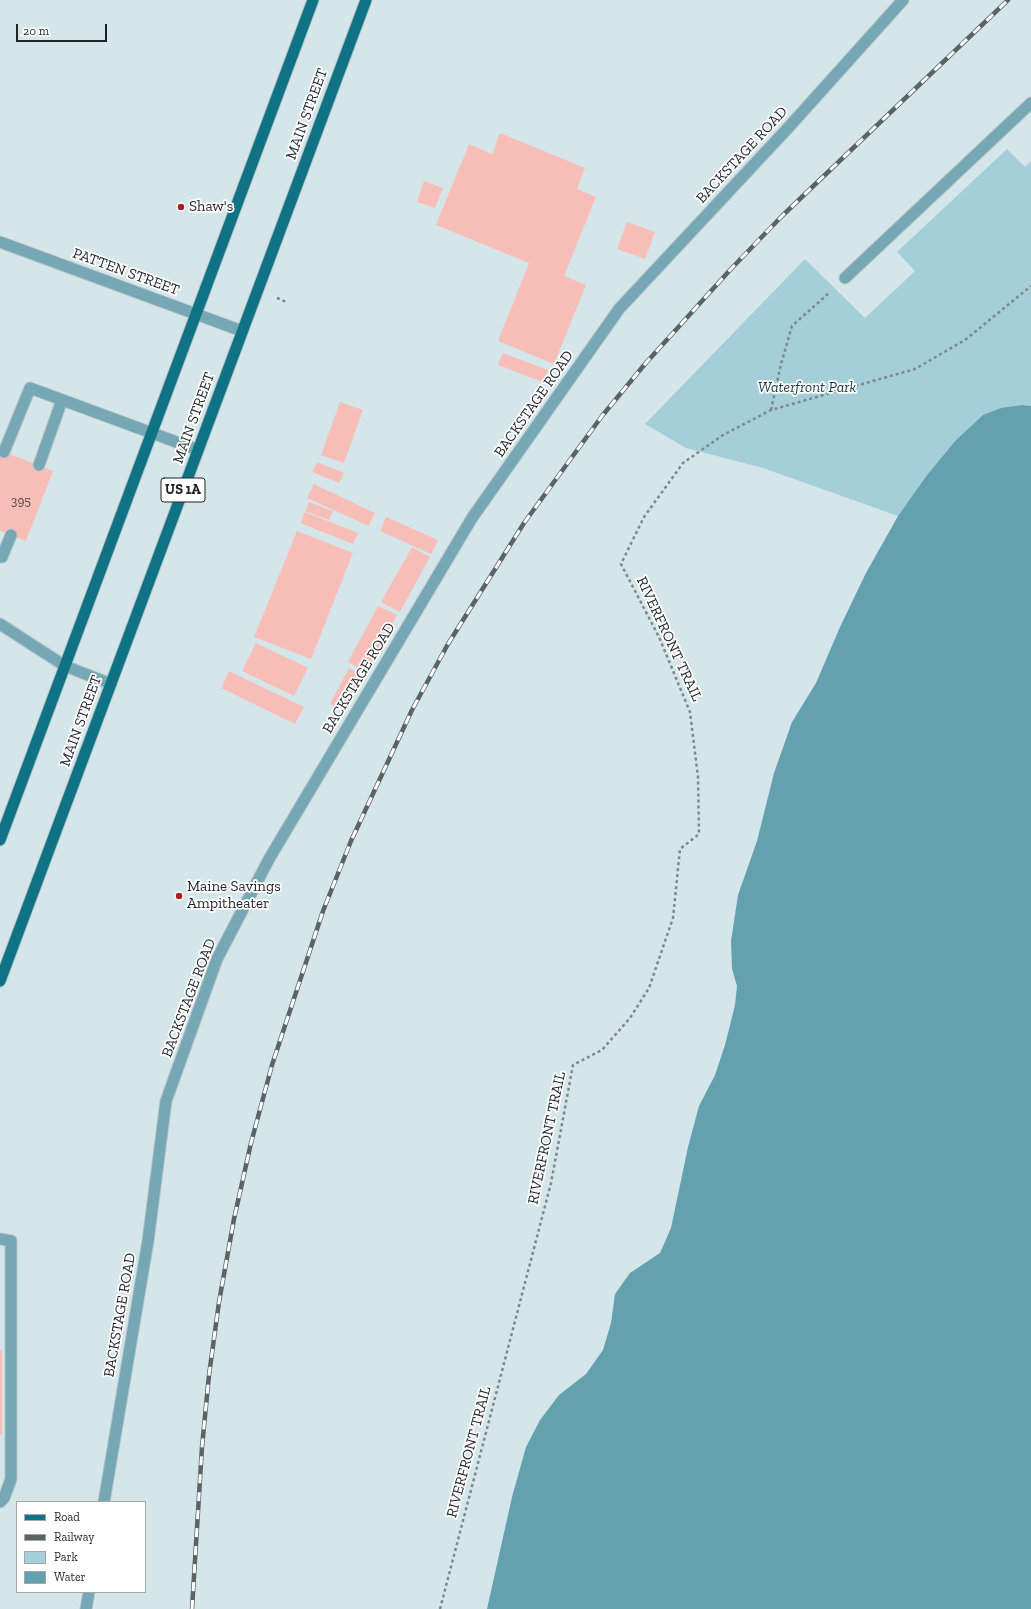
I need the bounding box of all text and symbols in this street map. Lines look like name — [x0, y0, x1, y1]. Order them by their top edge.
scale bar — [18, 16, 109, 42]
text: 20 m — [23, 24, 49, 38]
street label: MAIN STREET — [282, 66, 332, 162]
street label: BACKSTAGE ROAD — [693, 103, 791, 207]
place label: Shaw's — [189, 198, 233, 216]
marker: Shaw's — [176, 202, 186, 212]
street label: PATTEN STREET — [70, 244, 182, 300]
street label: BACKSTAGE ROAD — [491, 347, 577, 461]
street label: MAIN STREET — [169, 370, 219, 466]
park label: Waterfront Park — [758, 379, 856, 397]
road number: US 1A — [161, 478, 205, 502]
house number: 395 — [11, 493, 31, 509]
street label: RIVERFRONT TRAIL — [632, 574, 706, 704]
street label: BACKSTAGE ROAD — [319, 619, 399, 737]
street label: MAIN STREET — [56, 673, 106, 769]
place label: Maine Savings Ampitheater — [187, 878, 281, 913]
marker: Maine Savings Ampitheater — [174, 891, 184, 901]
street label: BACKSTAGE ROAD — [158, 936, 220, 1060]
street label: RIVERFRONT TRAIL — [524, 1070, 570, 1206]
street label: BACKSTAGE ROAD — [100, 1252, 140, 1378]
street label: RIVERFRONT TRAIL — [443, 1384, 495, 1520]
legend — [16, 1501, 146, 1593]
text: Road — [54, 1510, 80, 1524]
text: Railway — [54, 1530, 95, 1544]
text: Park — [54, 1550, 78, 1564]
text: Water — [54, 1570, 86, 1584]

